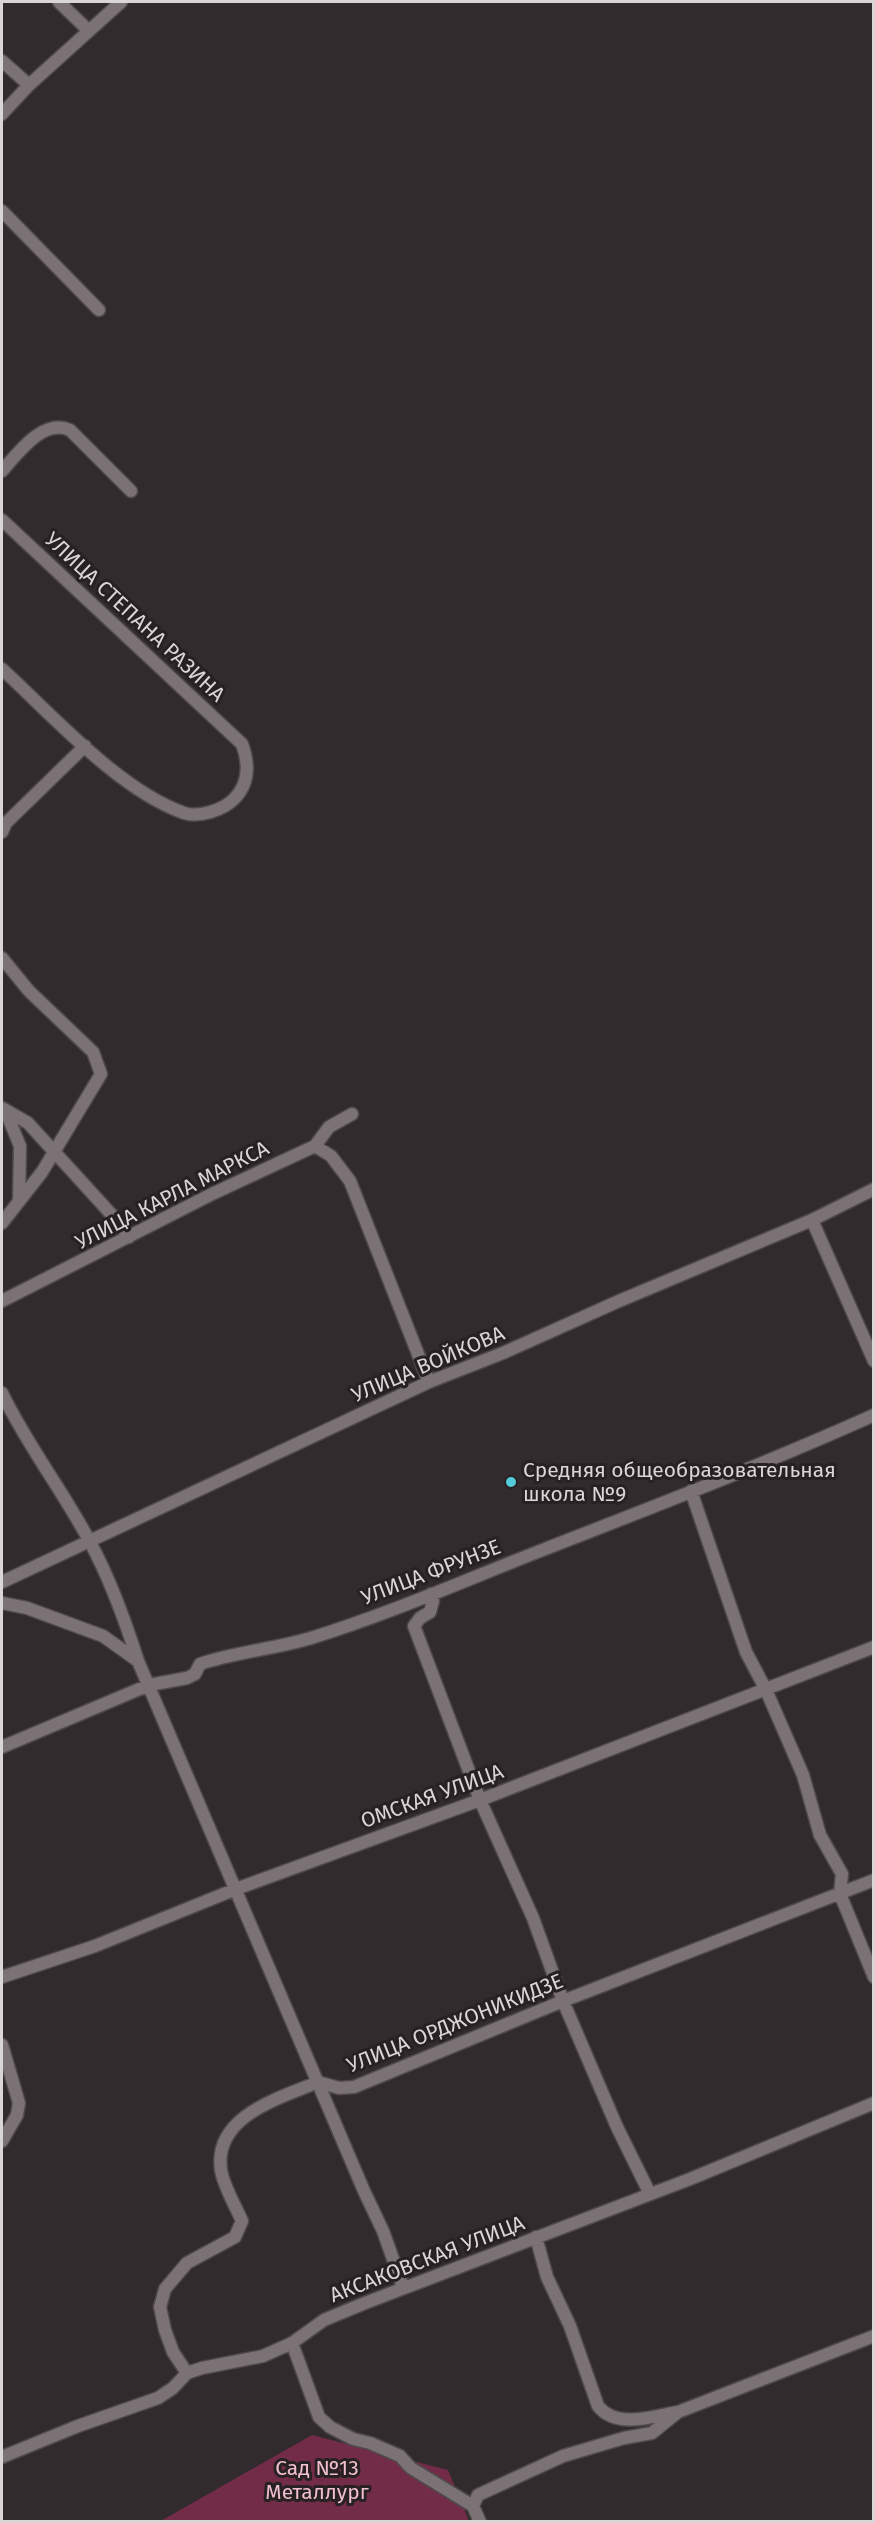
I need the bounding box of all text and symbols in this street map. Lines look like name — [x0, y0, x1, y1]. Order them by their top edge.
street label: УЛИЦА СТЕПАНА РАЗИНА — [40, 527, 230, 707]
street label: УЛИЦА КАРЛА МАРКСА — [71, 1135, 273, 1255]
street label: УЛИЦА ВОЙКОВА — [348, 1320, 508, 1408]
place label: Средняя общеобразовательная школа №9 — [523, 1457, 836, 1507]
marker: Средняя общеобразовательная школа №9 — [504, 1475, 518, 1489]
street label: УЛИЦА ФРУНЗЕ — [358, 1533, 504, 1611]
street label: ОМСКАЯ УЛИЦА — [357, 1758, 507, 1834]
street label: УЛИЦА ОРДЖОНИКИДЗЕ — [343, 1968, 567, 2078]
street label: АКСАКОВСКАЯ УЛИЦА — [326, 2210, 528, 2308]
park label: Сад №13 Металлург — [265, 2455, 369, 2505]

